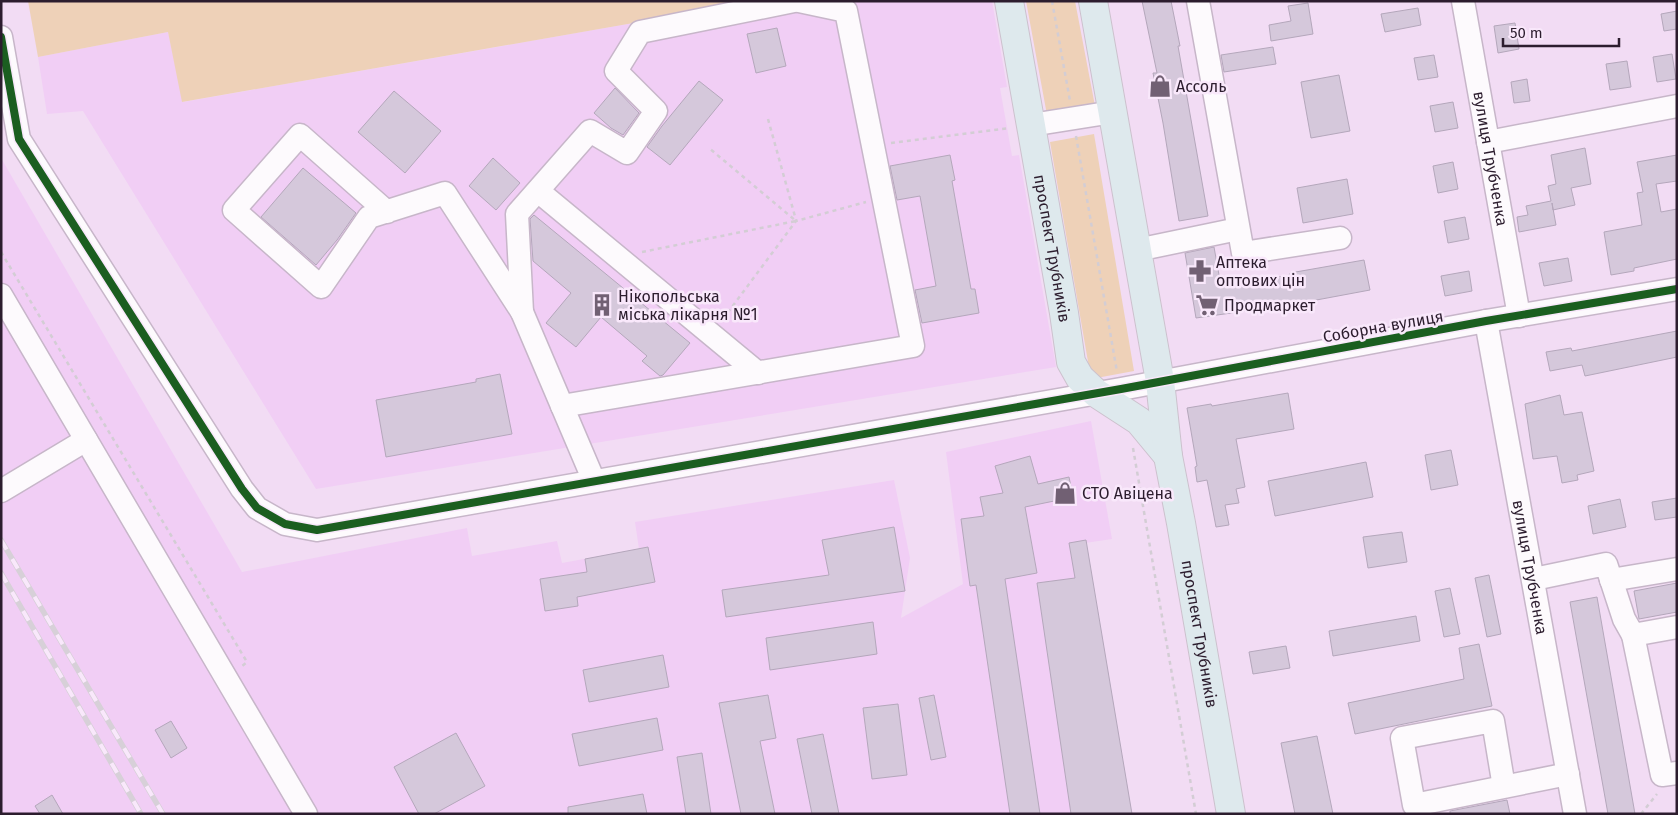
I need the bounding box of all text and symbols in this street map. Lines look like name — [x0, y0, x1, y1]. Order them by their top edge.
scale bar — [1503, 15, 1619, 47]
text: 50 m — [1510, 24, 1543, 42]
shop icon: Ассоль — [1147, 73, 1173, 99]
place label: Ассоль — [1176, 77, 1226, 96]
street label: вулиця Трубченка — [1469, 90, 1512, 227]
street label: проспект Трубників — [1030, 173, 1074, 323]
place label: Аптека оптових цін — [1216, 253, 1305, 290]
pharmacy icon: Аптека оптових цін — [1187, 258, 1213, 284]
place label: Нікопольська міська лікарня №1 — [618, 287, 758, 324]
building icon: Нікопольська міська лікарня №1 — [589, 292, 615, 318]
supermarket icon: Продмаркет — [1194, 292, 1220, 318]
place label: Продмаркет — [1224, 296, 1316, 315]
street label: Соборна вулиця — [1321, 307, 1445, 346]
shop icon: СТО Авіцена — [1052, 480, 1078, 506]
place label: СТО Авіцена — [1082, 484, 1173, 503]
street label: вулиця Трубченка — [1508, 498, 1551, 636]
street label: проспект Трубників — [1178, 558, 1222, 709]

